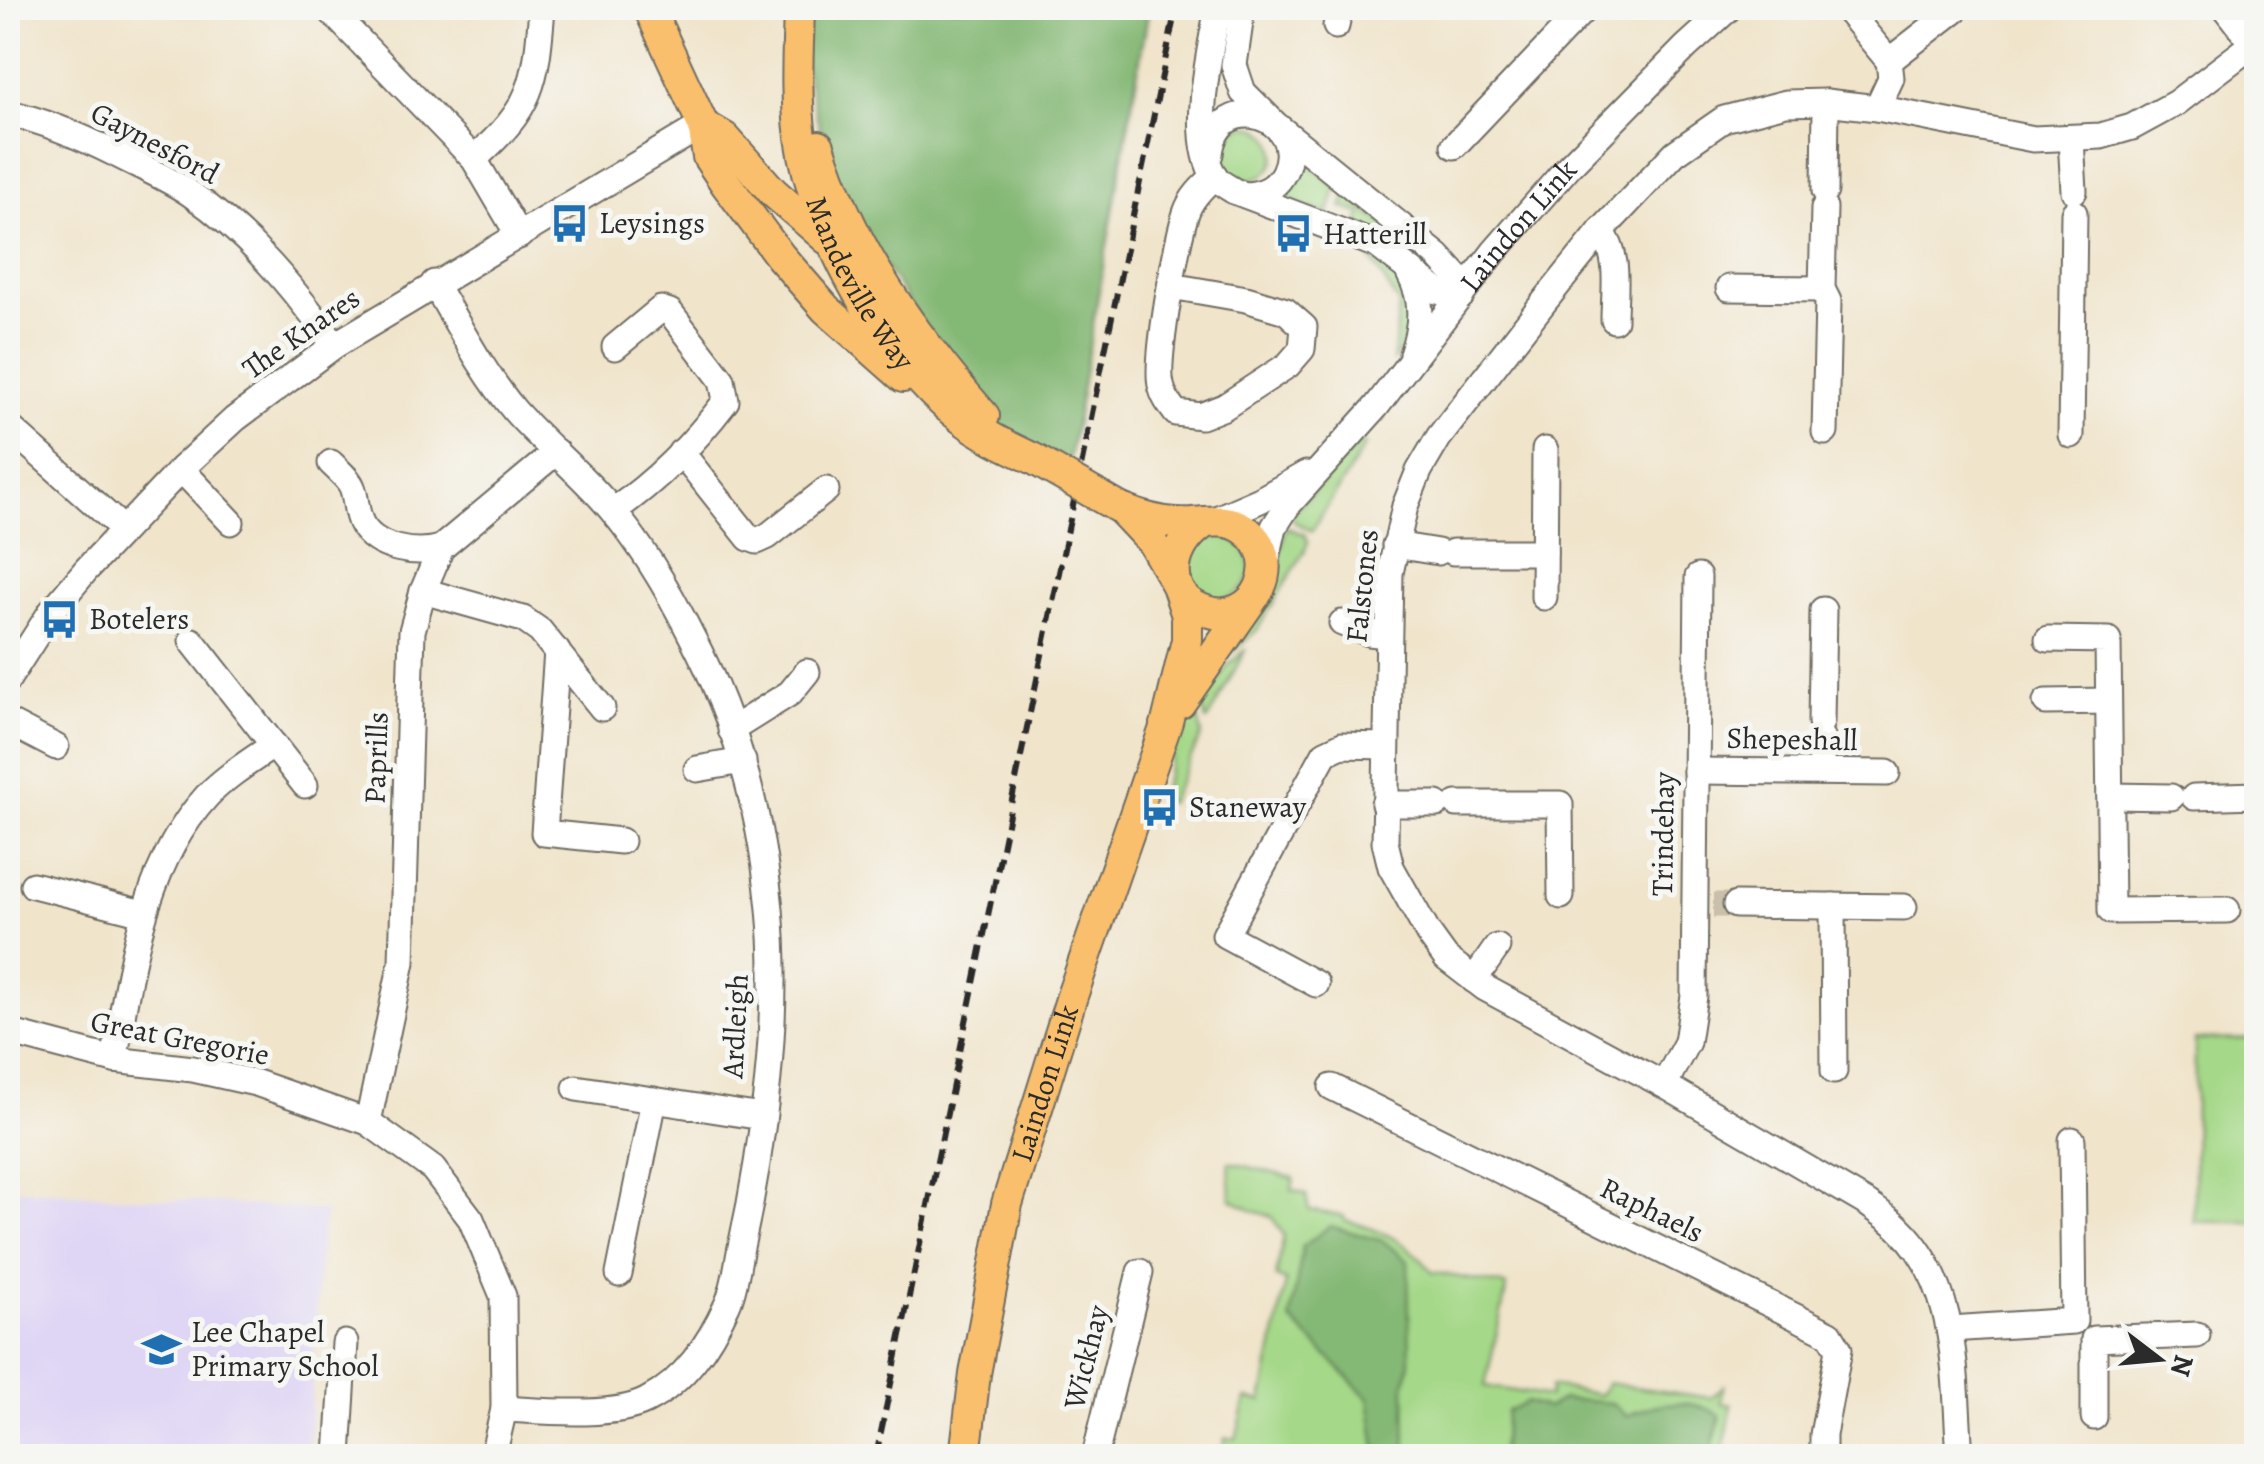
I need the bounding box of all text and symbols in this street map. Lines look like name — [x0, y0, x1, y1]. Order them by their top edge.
street label: Gaynesford — [84, 92, 227, 194]
street label: Laindon Link — [1450, 151, 1586, 301]
street label: Mandeville Way — [796, 191, 924, 379]
bus stop icon: Leysings — [548, 202, 590, 244]
place label: Leysings — [599, 203, 705, 243]
bus stop icon: Hatterill — [1272, 213, 1314, 255]
place label: Hatterill — [1323, 214, 1427, 254]
street label: The Knares — [234, 278, 368, 388]
street label: Falstones — [1336, 527, 1388, 645]
bus stop icon: Botelers — [38, 598, 80, 640]
place label: Botelers — [89, 599, 189, 639]
street label: Paprills — [354, 711, 398, 805]
street label: Shepeshall — [1726, 718, 1858, 760]
street label: Trindehay — [1642, 771, 1684, 896]
bus stop icon: Staneway — [1138, 786, 1180, 828]
place label: Staneway — [1189, 787, 1307, 827]
street label: Ardleigh — [712, 973, 758, 1080]
street label: Laindon Link — [1001, 1000, 1088, 1167]
street label: Great Gregorie — [87, 1001, 273, 1075]
street label: Raphaels — [1594, 1168, 1710, 1252]
street label: Wickhay — [1054, 1300, 1118, 1414]
north arrow — [2109, 1309, 2209, 1409]
place label: Lee Chapel Primary School — [191, 1312, 379, 1386]
school or university icon: Lee Chapel Primary School — [140, 1328, 182, 1370]
text: N — [2161, 1351, 2203, 1381]

